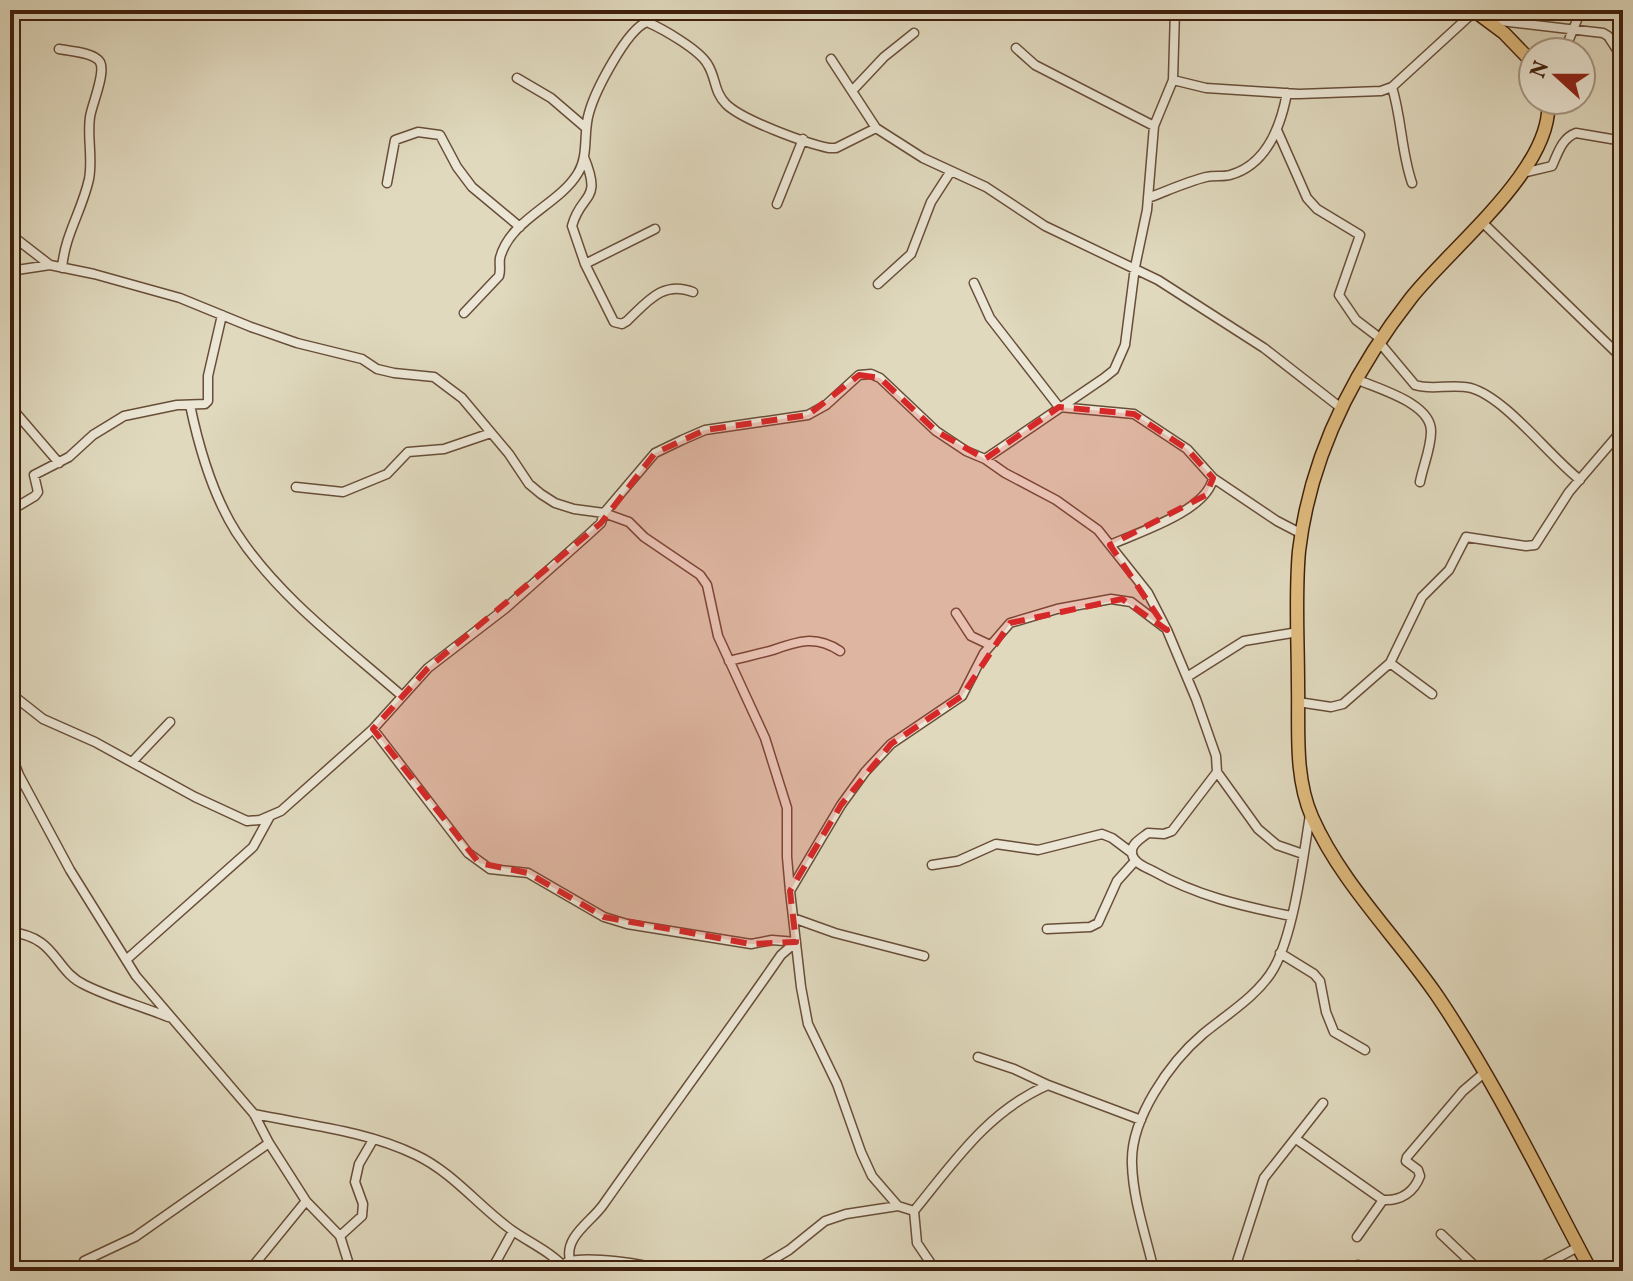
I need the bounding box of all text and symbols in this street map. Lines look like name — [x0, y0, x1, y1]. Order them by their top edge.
north arrow — [1517, 36, 1597, 116]
text: N — [1523, 57, 1558, 83]

